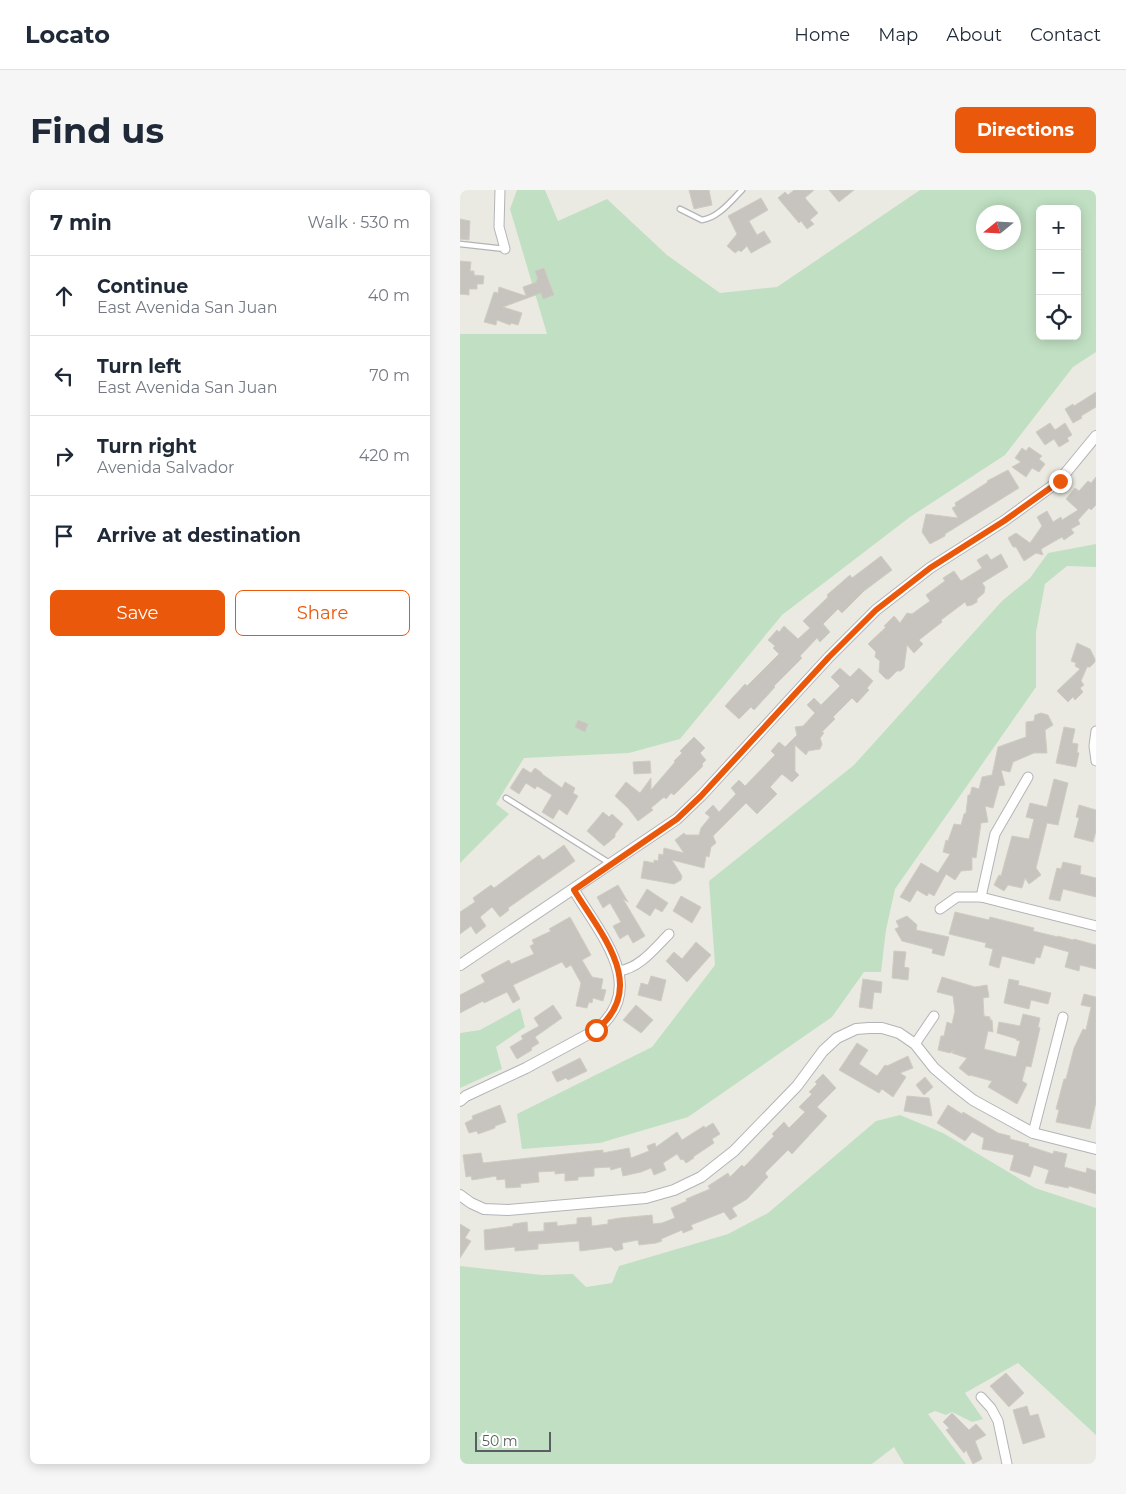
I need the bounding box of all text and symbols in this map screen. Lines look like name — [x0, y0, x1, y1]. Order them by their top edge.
text: Locato — [25, 20, 110, 49]
text: Home — [794, 24, 850, 46]
text: Map — [878, 24, 918, 46]
text: About — [946, 24, 1002, 46]
text: Contact — [1030, 24, 1101, 46]
button: Directions — [955, 107, 1096, 153]
text: Find us — [30, 109, 164, 152]
north arrow — [976, 205, 1021, 250]
map controls — [1036, 205, 1081, 340]
button: + — [1036, 205, 1081, 250]
text: 7 min — [50, 210, 112, 235]
text: Walk · 530 m — [308, 213, 410, 232]
button: − — [1036, 250, 1081, 295]
text: Continue — [97, 275, 188, 298]
icon: ahead — [50, 282, 78, 310]
text: 40 m — [368, 286, 410, 305]
button: locate — [1036, 295, 1081, 340]
text: East Avenida San Juan — [97, 298, 278, 317]
text: Turn left — [97, 355, 182, 378]
icon: left — [50, 362, 78, 390]
text: 70 m — [369, 366, 410, 385]
text: East Avenida San Juan — [97, 378, 278, 397]
text: Turn right — [97, 435, 197, 458]
icon: right — [50, 442, 78, 470]
text: 420 m — [359, 446, 410, 465]
text: Avenida Salvador — [97, 458, 234, 477]
route end — [1049, 470, 1072, 493]
icon: arrive — [50, 522, 78, 550]
text: Arrive at destination — [97, 524, 301, 547]
button: Save — [50, 590, 225, 636]
button: Share — [235, 590, 410, 636]
route start — [585, 1019, 608, 1042]
scale bar — [475, 1429, 551, 1452]
text: 50 m — [482, 1432, 518, 1450]

